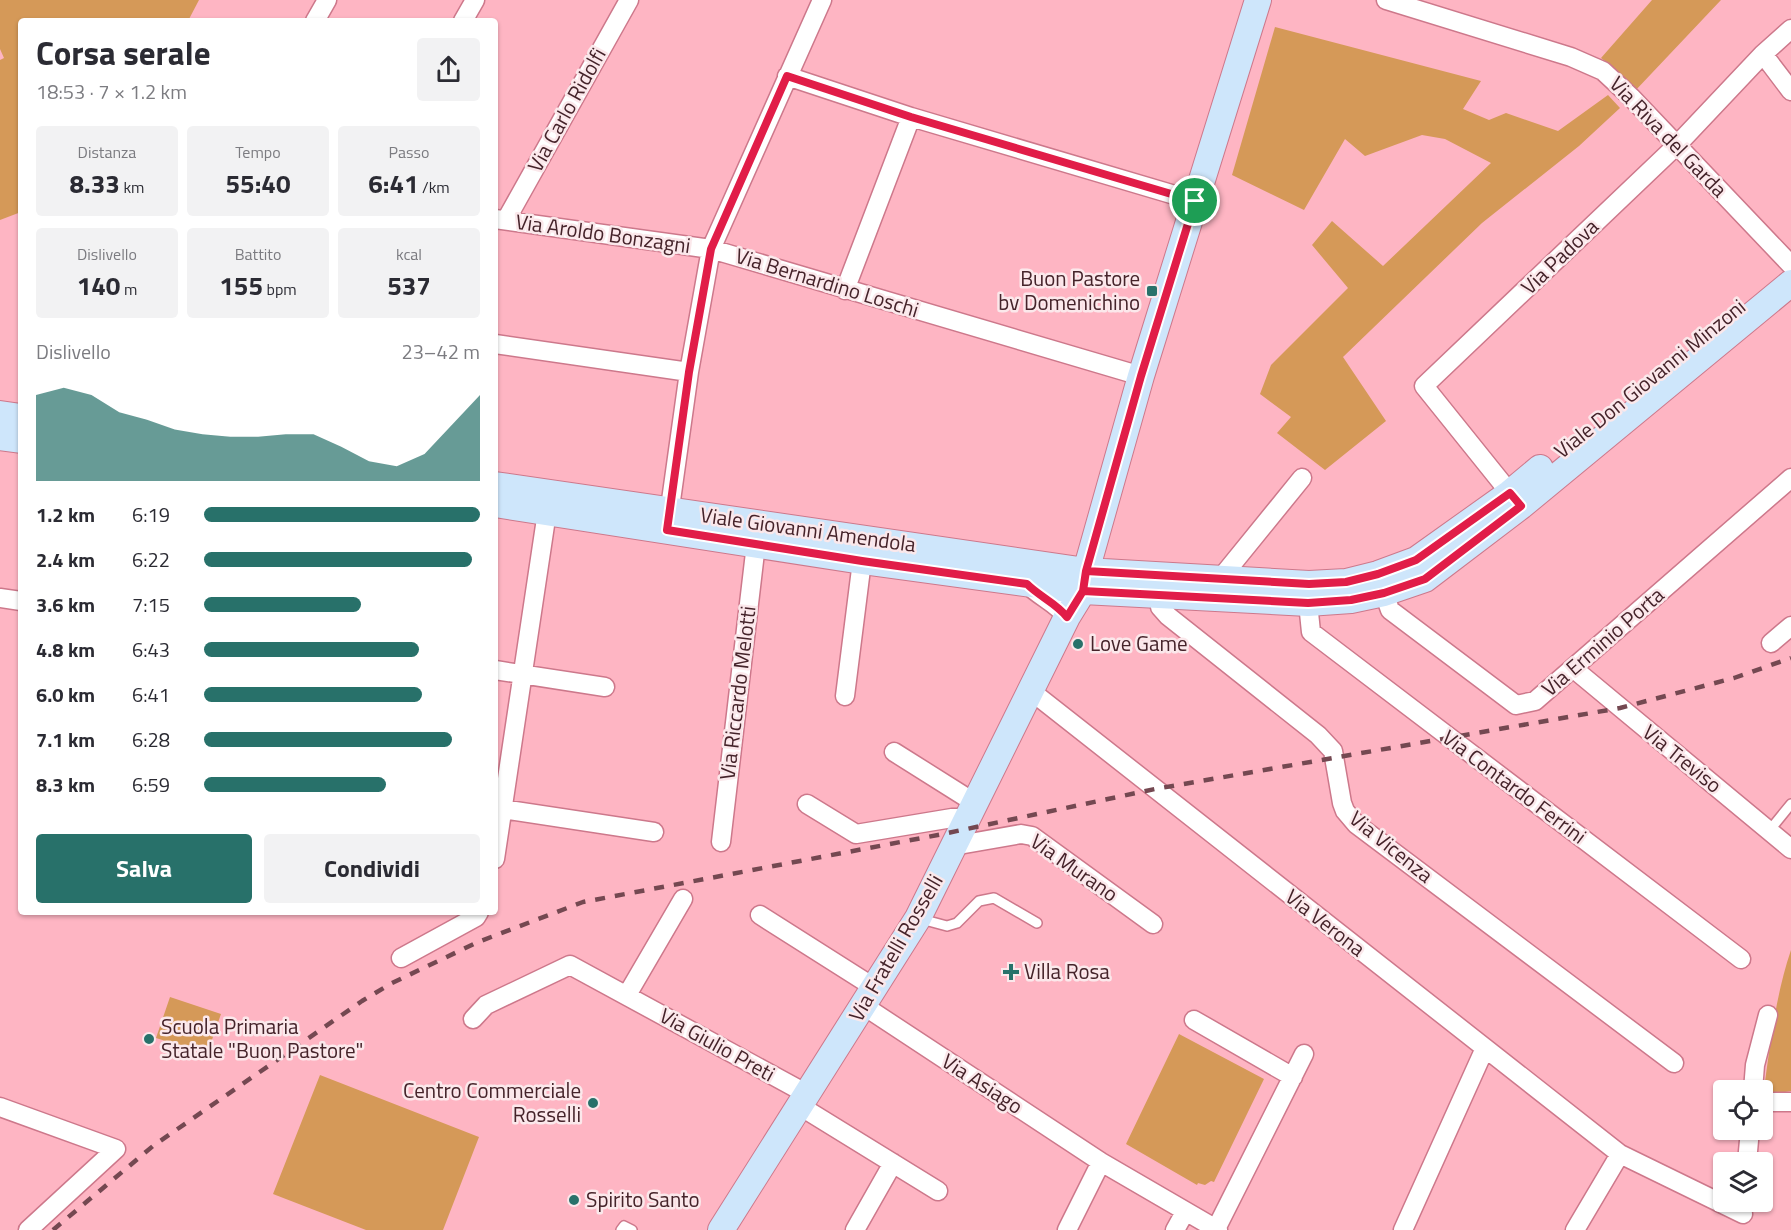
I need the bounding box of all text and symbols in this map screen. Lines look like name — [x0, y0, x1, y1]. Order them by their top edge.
text: Corsa serale — [36, 28, 210, 78]
button: share — [417, 38, 480, 101]
street label: Via Carlo Ridolfi — [519, 41, 614, 178]
street label: Via Riva del Garda — [1602, 68, 1735, 205]
text: 18:53 · 7 × 1.2 km — [36, 76, 187, 107]
text: Distanza — [78, 140, 136, 164]
text: Tempo — [235, 140, 281, 164]
text: Passo — [389, 140, 429, 164]
text: 8.33 — [70, 164, 120, 203]
text: 55:40 — [226, 164, 290, 203]
text: 6:41 — [368, 164, 419, 203]
text: km — [120, 175, 144, 199]
text: /km — [419, 175, 450, 199]
pin — [1169, 175, 1220, 226]
icon: arrive — [1178, 184, 1211, 217]
street label: Via Aroldo Bonzagni — [514, 205, 693, 261]
street label: Via Padova — [1513, 211, 1606, 302]
street label: Via Bernardino Loschi — [732, 239, 923, 325]
text: Dislivello — [77, 242, 137, 266]
text: Battito — [235, 242, 281, 266]
text: kcal — [396, 242, 422, 266]
place label: Buon Pastore bv Domenichino — [998, 262, 1140, 318]
text: 140 — [77, 266, 120, 305]
text: 155 — [219, 266, 263, 305]
text: 537 — [387, 266, 431, 305]
text: m — [120, 277, 137, 301]
text: bpm — [263, 277, 297, 301]
marker: Buon Pastore bv Domenichino — [1145, 284, 1159, 298]
street label: Viale Don Giovanni Minzoni — [1547, 291, 1752, 466]
text: Dislivello — [36, 336, 111, 367]
text: 23–42 m — [401, 336, 480, 367]
street label: Viale Giovanni Amendola — [698, 498, 919, 560]
text: 1.2 km — [36, 499, 95, 530]
text: 6:19 — [132, 499, 170, 530]
text: 2.4 km — [36, 544, 95, 575]
text: 6:22 — [132, 544, 170, 575]
street label: Via Erminio Porta — [1534, 579, 1671, 704]
text: 3.6 km — [36, 589, 95, 620]
text: 7:15 — [132, 589, 170, 620]
street label: Via Riccardo Melotti — [710, 604, 764, 782]
place label: Love Game — [1090, 627, 1188, 659]
text: 4.8 km — [36, 634, 95, 665]
text: 6:43 — [132, 634, 170, 665]
marker: Love Game — [1071, 637, 1085, 651]
text: 6.0 km — [36, 679, 95, 710]
text: 6:41 — [132, 679, 170, 710]
street label: Via Treviso — [1636, 716, 1729, 800]
street label: Via Contardo Ferrini — [1436, 721, 1594, 851]
text: 7.1 km — [36, 724, 95, 755]
text: 6:28 — [132, 724, 170, 755]
text: 8.3 km — [36, 769, 95, 800]
text: 6:59 — [132, 769, 170, 800]
street label: Via Vicenza — [1343, 802, 1441, 890]
street label: Via Murano — [1024, 825, 1125, 909]
button: Salva — [36, 834, 252, 903]
button: Condividi — [264, 834, 480, 903]
street label: Via Fratelli Rosselli — [840, 868, 950, 1027]
street label: Via Verona — [1279, 881, 1373, 964]
place label: Villa Rosa — [1024, 955, 1110, 987]
marker: Villa Rosa — [1002, 963, 1020, 981]
street label: Via Giulio Preti — [654, 999, 781, 1089]
place label: Scuola Primaria Statale "Buon Pastore" — [161, 1010, 363, 1066]
marker: Scuola Primaria Statale "Buon Pastore" — [142, 1032, 156, 1046]
street label: Via Asiago — [936, 1045, 1030, 1121]
place label: Centro Commerciale Rosselli — [403, 1074, 581, 1130]
map controls — [1713, 1080, 1773, 1212]
button: locate — [1713, 1080, 1773, 1140]
marker: Centro Commerciale Rosselli — [586, 1096, 600, 1110]
button: layers — [1713, 1152, 1773, 1212]
place label: Spirito Santo — [586, 1183, 700, 1215]
marker: Spirito Santo — [567, 1193, 581, 1207]

